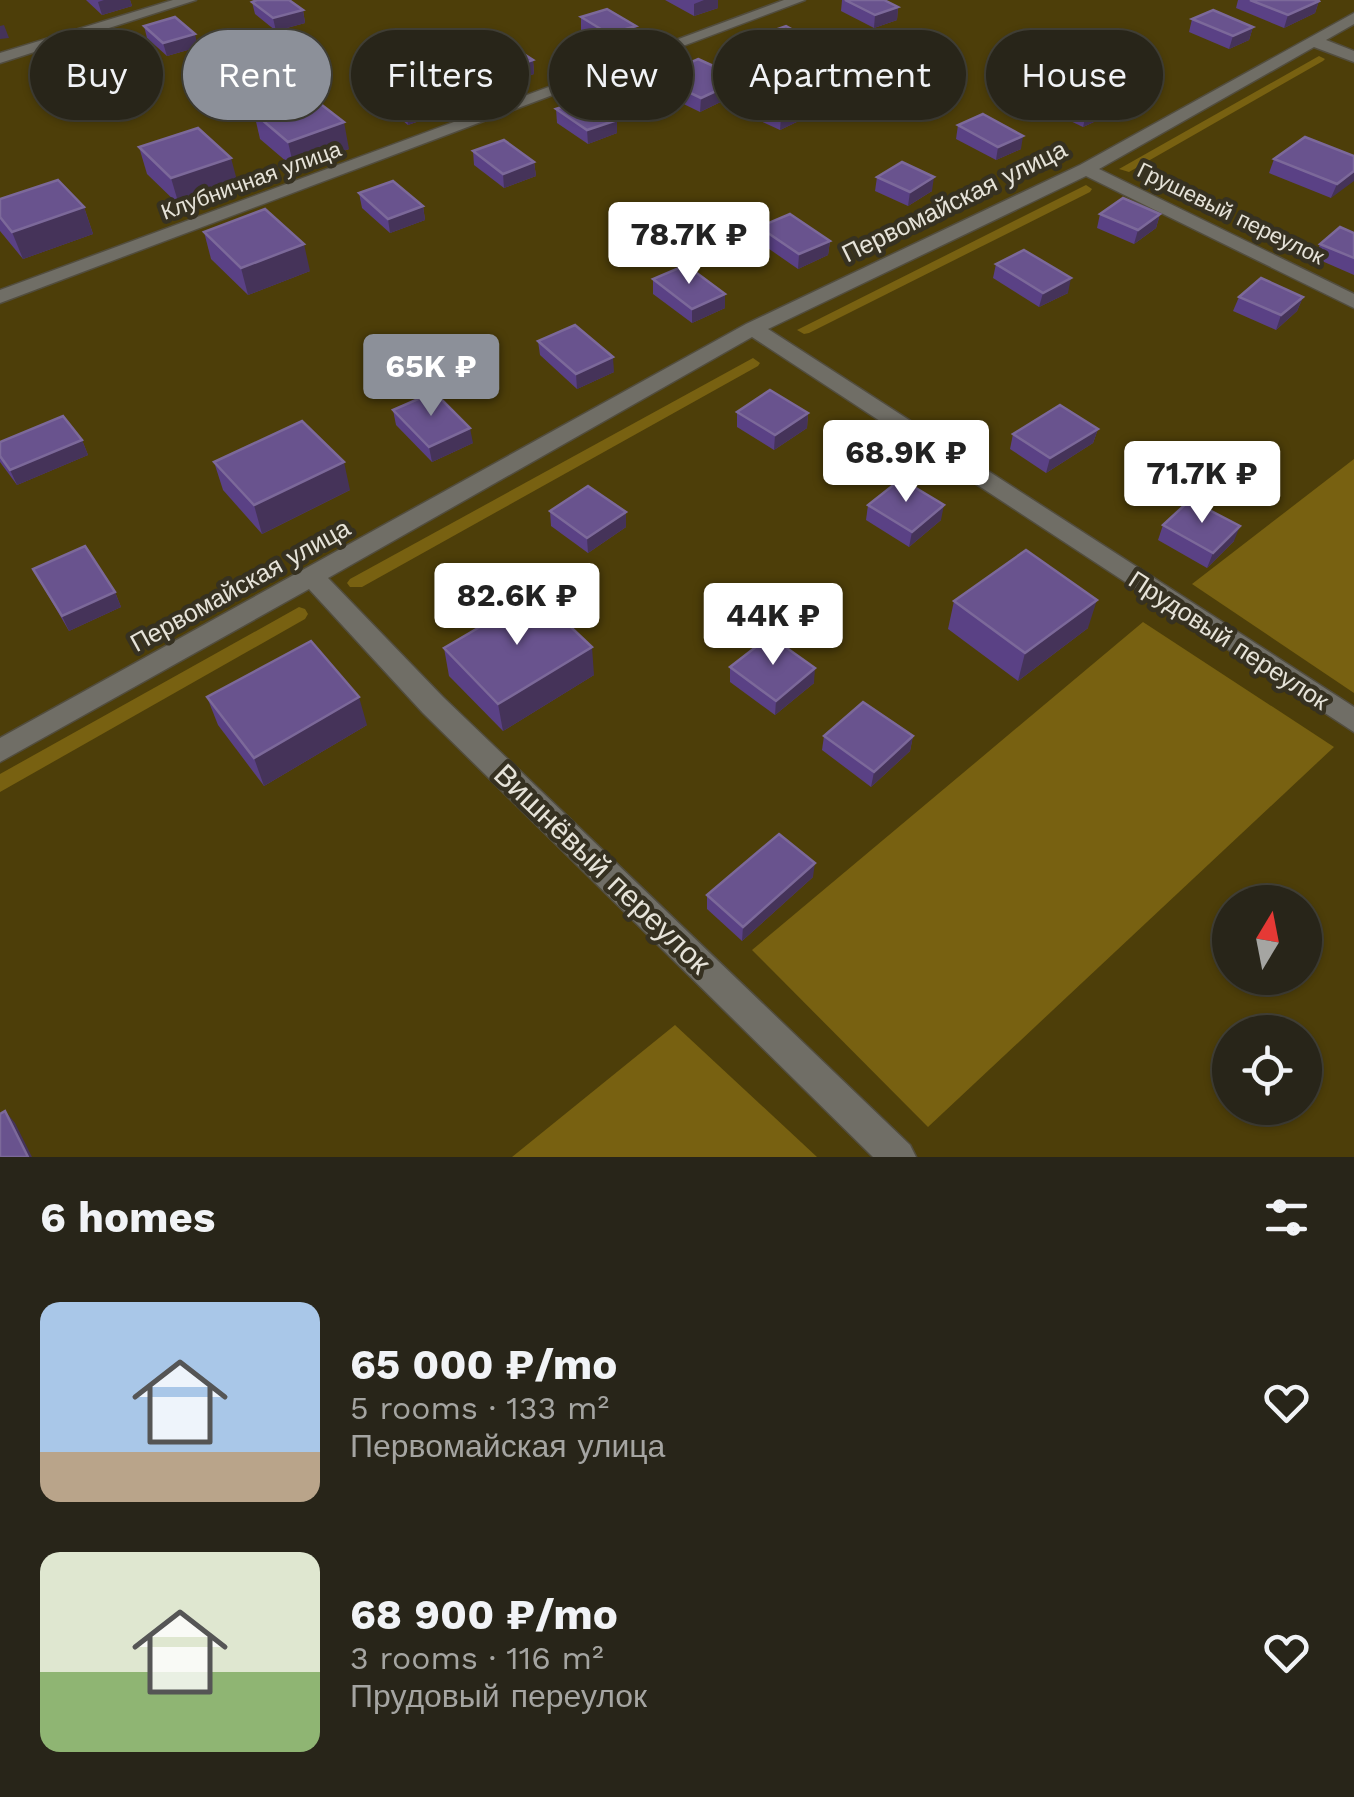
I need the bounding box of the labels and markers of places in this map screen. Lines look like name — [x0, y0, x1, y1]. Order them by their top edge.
pin: 78.7K ₽ — [597, 202, 781, 287]
pin: 65K ₽ — [361, 334, 501, 419]
pin: 68.9K ₽ — [814, 420, 998, 505]
pin: 71.7K ₽ — [1110, 441, 1294, 526]
pin: 82.6K ₽ — [425, 563, 609, 648]
pin: 44K ₽ — [703, 583, 843, 668]

